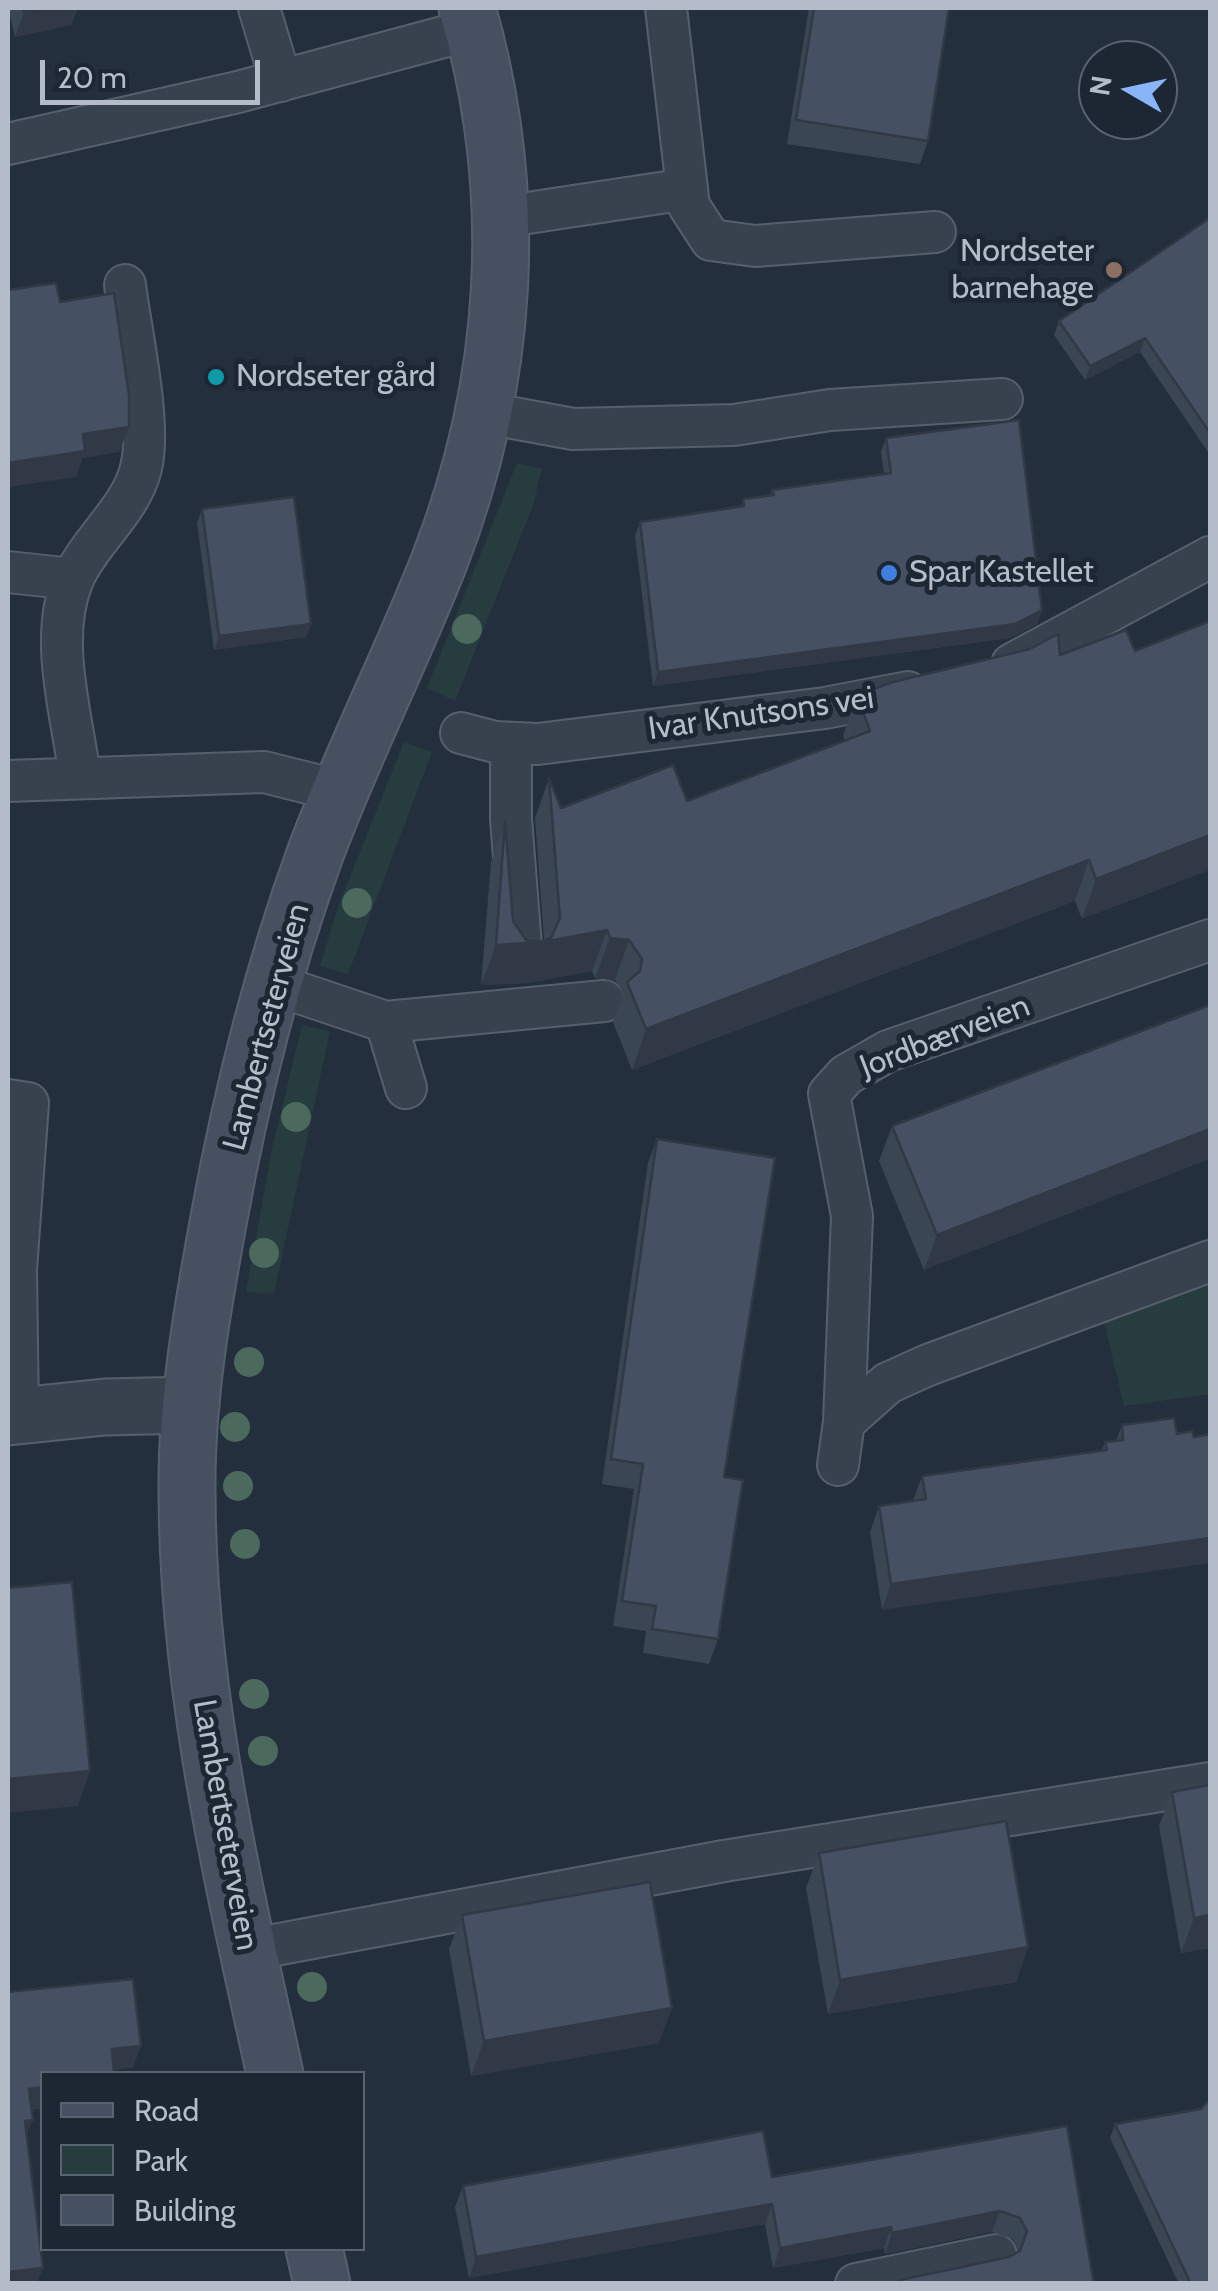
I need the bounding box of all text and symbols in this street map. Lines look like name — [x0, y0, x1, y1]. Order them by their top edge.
scale bar — [45, 40, 265, 102]
north arrow — [1078, 40, 1178, 140]
text: 20 m — [57, 59, 127, 96]
text: N — [1082, 73, 1119, 98]
place label: Nordseter barnehage — [951, 233, 1094, 308]
marker: Nordseter barnehage — [1103, 259, 1125, 281]
place label: Nordseter gård — [236, 358, 436, 396]
marker: Nordseter gård — [205, 366, 227, 388]
place label: Spar Kastellet — [909, 554, 1094, 592]
marker: Spar Kastellet — [878, 562, 900, 584]
street label: Ivar Knutsons vei — [646, 679, 876, 749]
street label: Lambertseterveien — [216, 899, 318, 1155]
street label: Jordbærveien — [855, 987, 1035, 1087]
street label: Lambertseterveien — [184, 1697, 266, 1953]
legend — [40, 2071, 365, 2251]
text: Road — [134, 2092, 199, 2129]
text: Park — [134, 2142, 188, 2179]
text: Building — [134, 2192, 236, 2229]

